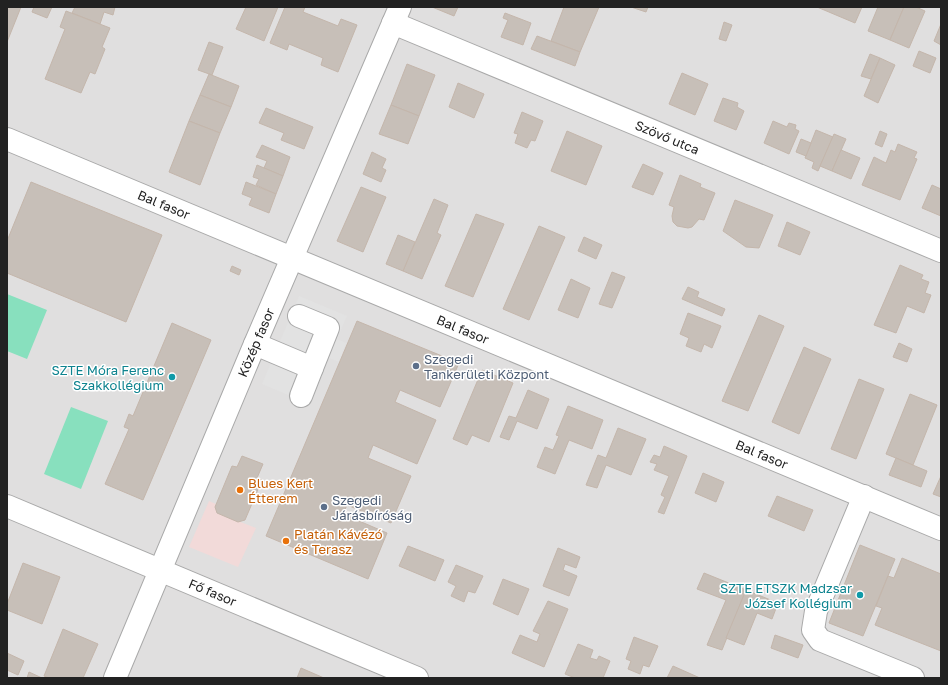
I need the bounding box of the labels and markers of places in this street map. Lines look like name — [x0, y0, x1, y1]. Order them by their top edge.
place label: Szegedi Tankerületi Központ — [424, 351, 549, 382]
marker: Szegedi Tankerületi Központ — [411, 361, 421, 371]
place label: SZTE Móra Ferenc Szakkollégium — [52, 362, 164, 393]
marker: SZTE Móra Ferenc Szakkollégium — [167, 372, 177, 382]
place label: Blues Kert Étterem — [248, 475, 313, 506]
marker: Blues Kert Étterem — [235, 485, 245, 495]
place label: Szegedi Járásbíróság — [332, 492, 412, 523]
marker: Szegedi Járásbíróság — [319, 502, 329, 512]
place label: Platán Kávézó és Terasz — [294, 526, 383, 557]
marker: Platán Kávézó és Terasz — [281, 536, 291, 546]
place label: SZTE ETSZK Madzsar József Kollégium — [720, 580, 852, 611]
marker: SZTE ETSZK Madzsar József Kollégium — [855, 590, 865, 600]

